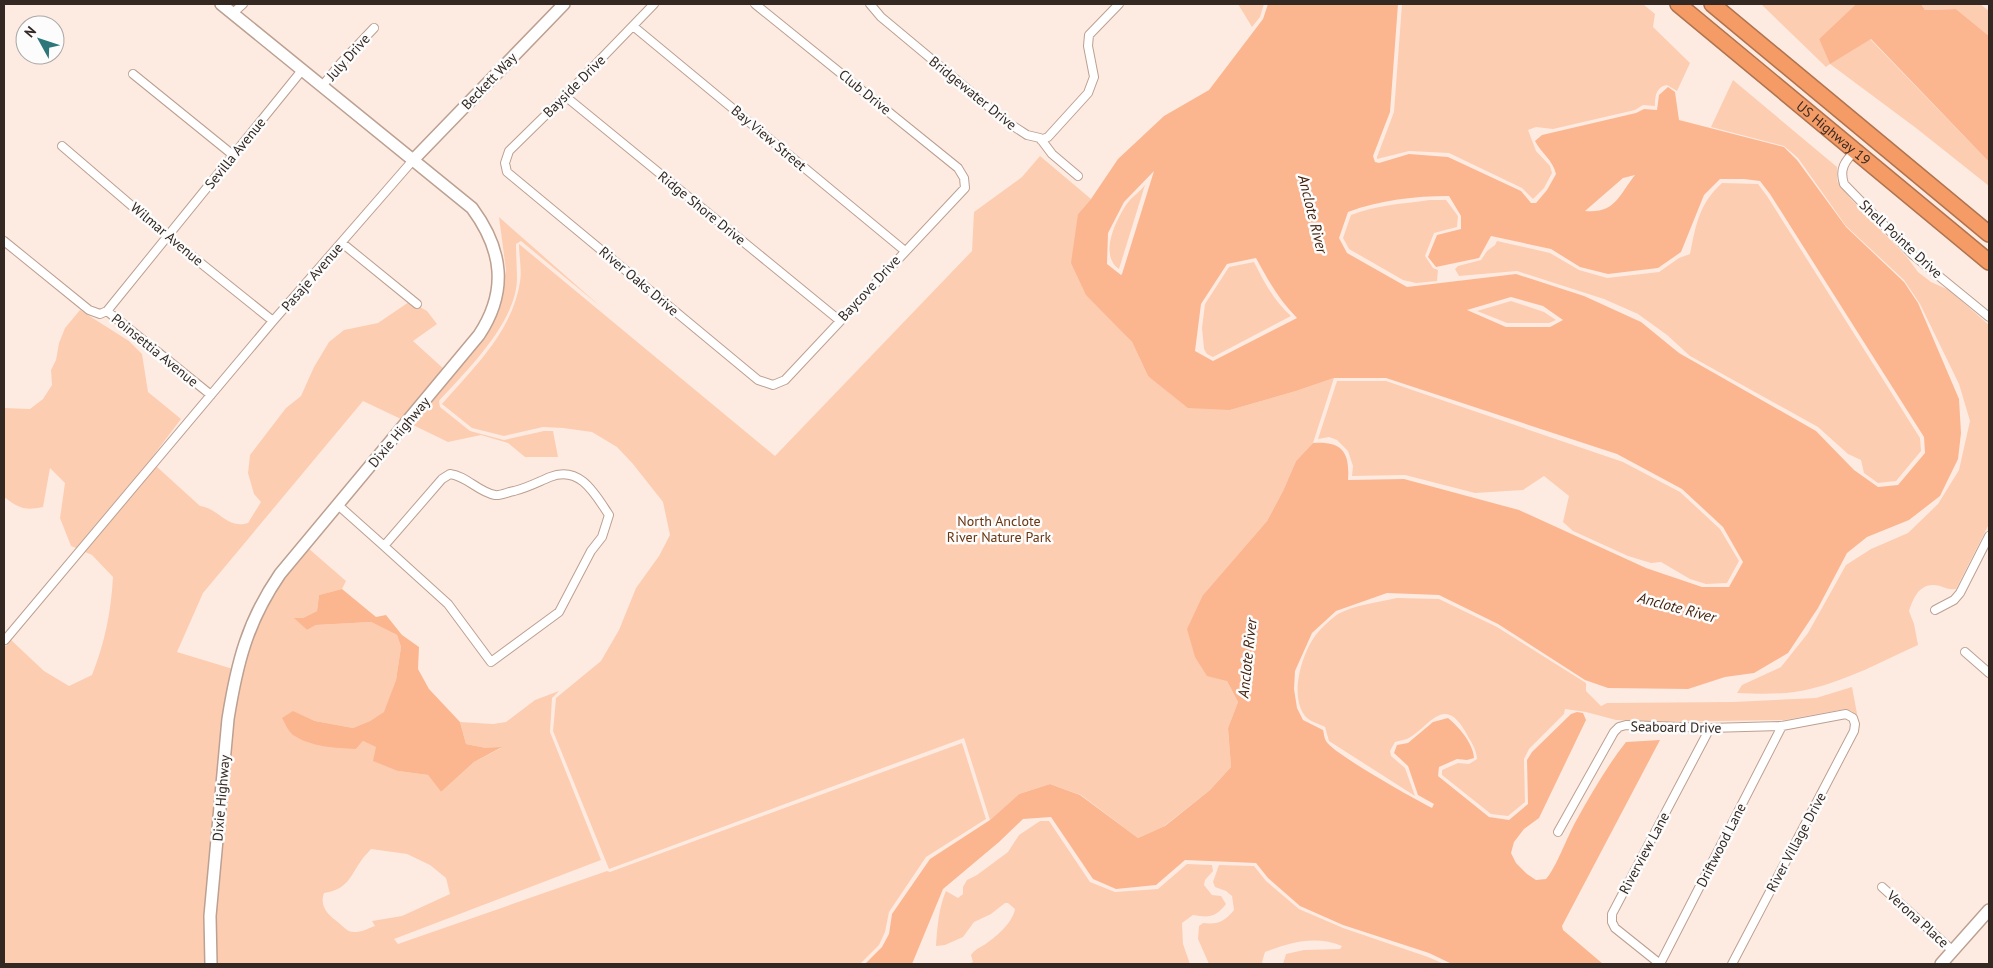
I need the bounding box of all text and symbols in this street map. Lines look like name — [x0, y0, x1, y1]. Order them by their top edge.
north arrow — [15, 15, 65, 65]
text: N — [20, 22, 40, 41]
street label: July Drive — [322, 30, 374, 85]
street label: Beckett Way — [457, 48, 521, 113]
street label: Bayside Drive — [539, 51, 609, 121]
street label: Bridgewater Drive — [926, 52, 1020, 134]
street label: Club Drive — [835, 65, 895, 119]
street label: US Highway 19 — [1793, 97, 1874, 169]
street label: Bay View Street — [728, 101, 810, 175]
street label: Sevilla Avenue — [201, 114, 269, 192]
street label: Ridge Shore Drive — [655, 167, 749, 249]
water label: Anclote River — [1294, 172, 1332, 256]
street label: Shell Pointe Drive — [1856, 196, 1946, 282]
street label: Wilmar Avenue — [127, 198, 207, 270]
street label: Pasaje Avenue — [277, 239, 347, 315]
street label: River Oaks Drive — [595, 242, 683, 320]
street label: Baycove Drive — [834, 251, 904, 325]
street label: Poinsettia Avenue — [108, 310, 202, 390]
street label: Dixie Highway — [364, 393, 434, 471]
park label: North Anclote River Nature Park — [947, 512, 1051, 546]
water label: Anclote River — [1635, 587, 1719, 627]
water label: Anclote River — [1233, 616, 1261, 700]
street label: Seaboard Drive — [1630, 717, 1722, 737]
street label: Dixie Highway — [208, 754, 234, 842]
street label: River Village Drive — [1762, 789, 1830, 895]
street label: Driftwood Lane — [1692, 800, 1750, 890]
street label: Riverview Lane — [1615, 809, 1673, 897]
street label: Verona Place — [1883, 886, 1953, 951]

